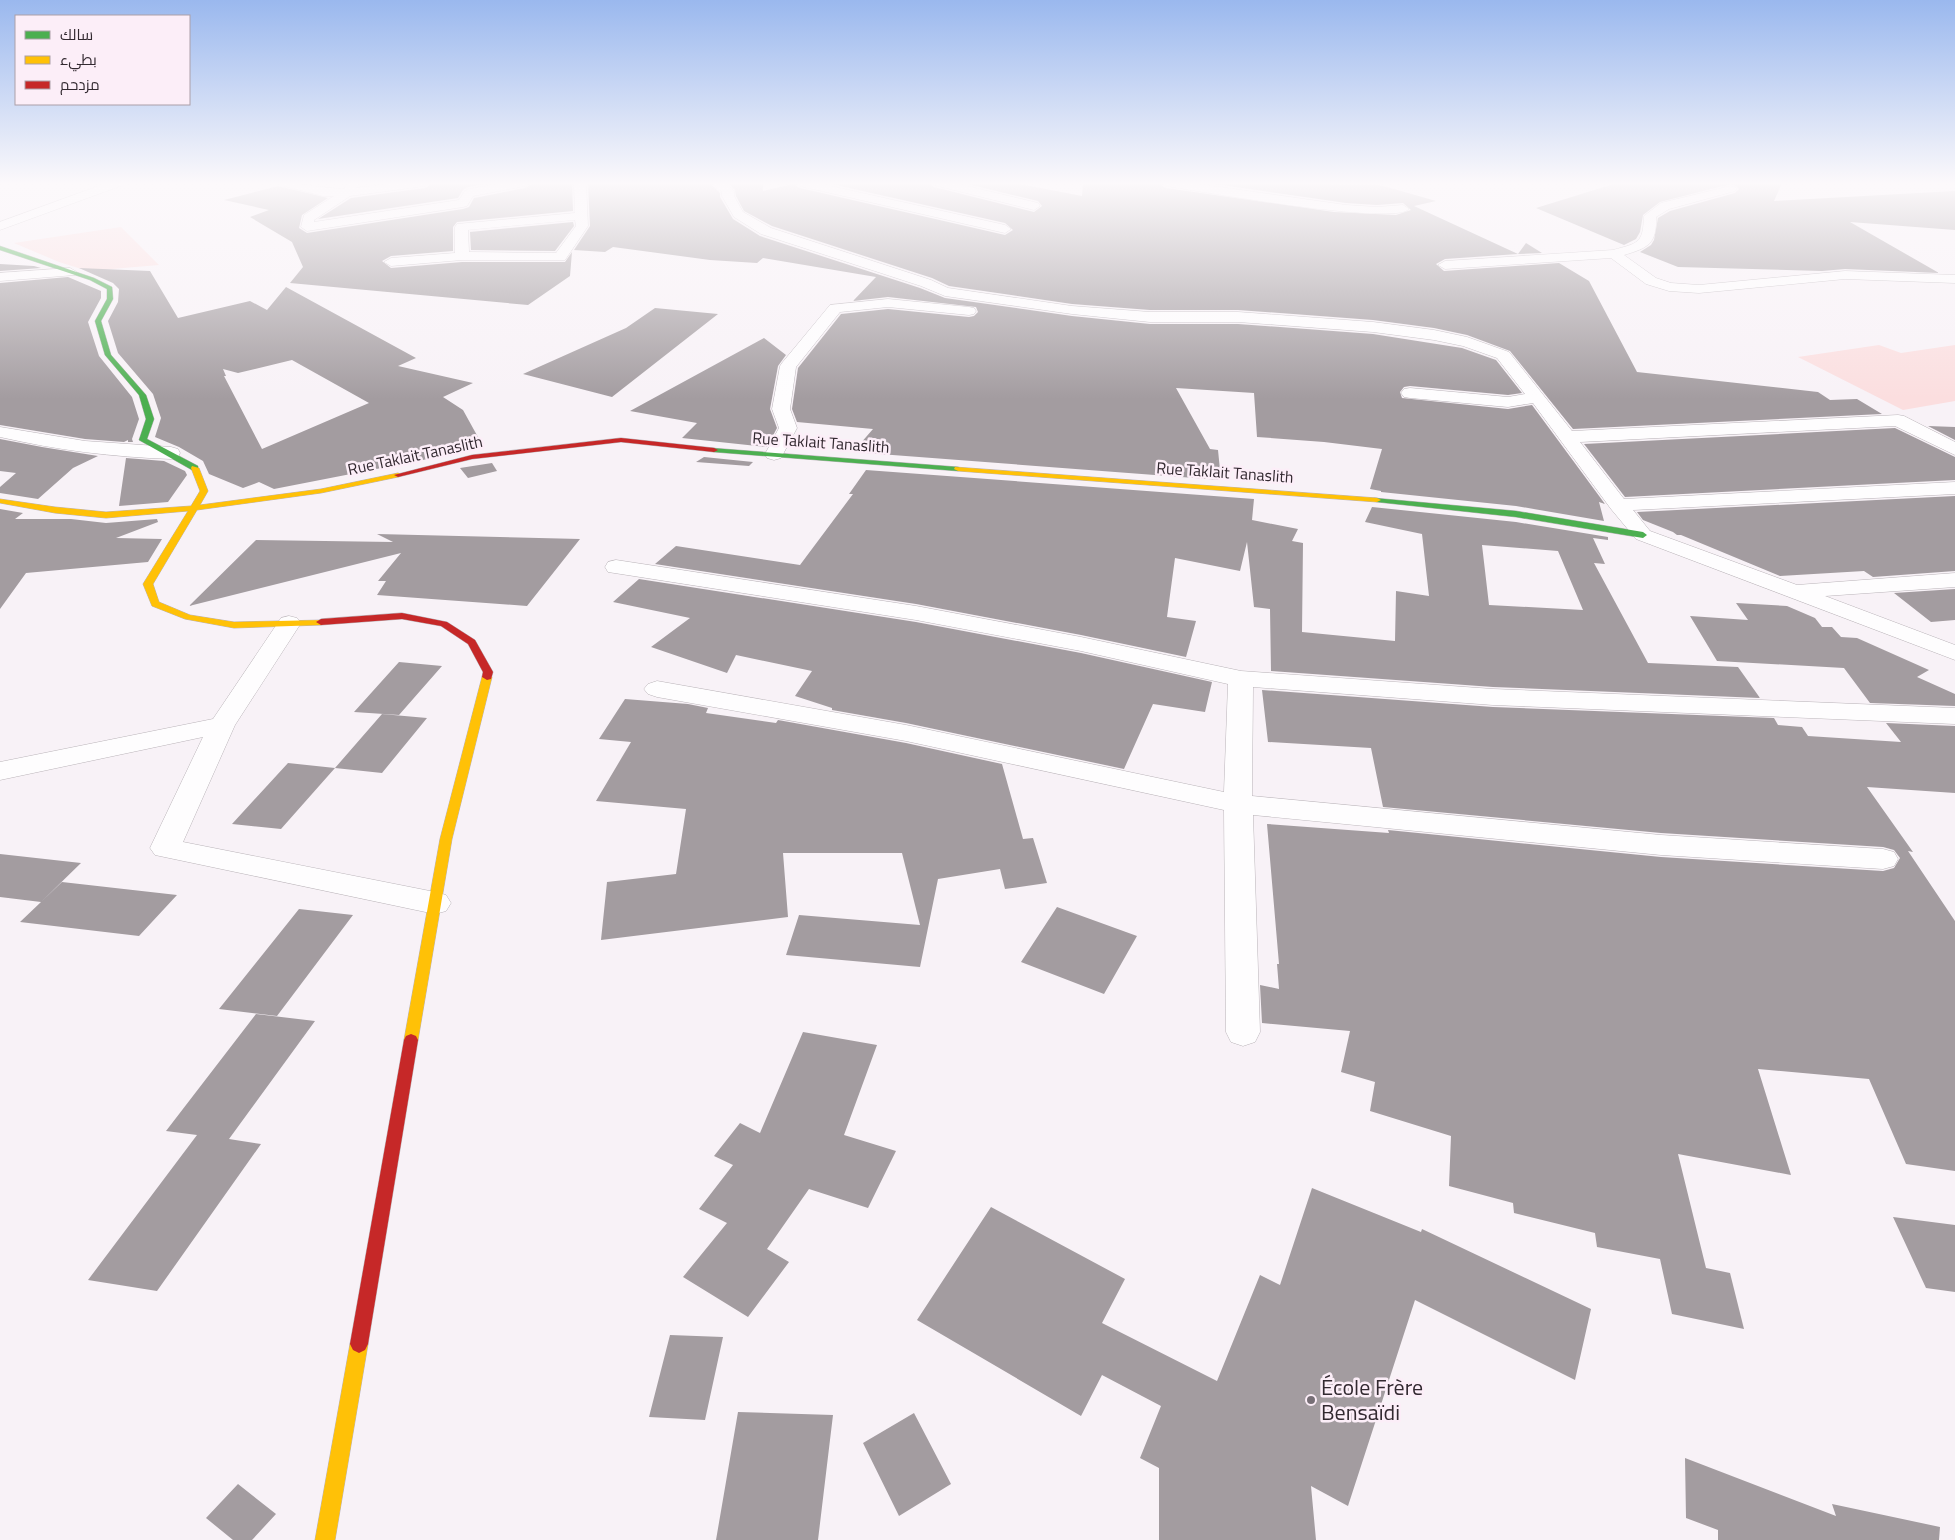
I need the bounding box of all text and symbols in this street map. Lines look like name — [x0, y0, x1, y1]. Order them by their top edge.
legend — [15, 15, 190, 105]
text: سالك — [60, 23, 93, 46]
text: بطيء — [60, 48, 97, 72]
text: مزدحم — [60, 73, 100, 96]
street label: Rue Taklait Tanaslith — [752, 425, 890, 459]
street label: Rue Taklait Tanaslith — [345, 429, 485, 481]
street label: Rue Taklait Tanaslith — [1156, 455, 1294, 489]
place label: École Frère Bensaïdi — [1321, 1370, 1423, 1429]
marker: École Frère Bensaïdi — [1305, 1394, 1317, 1406]

